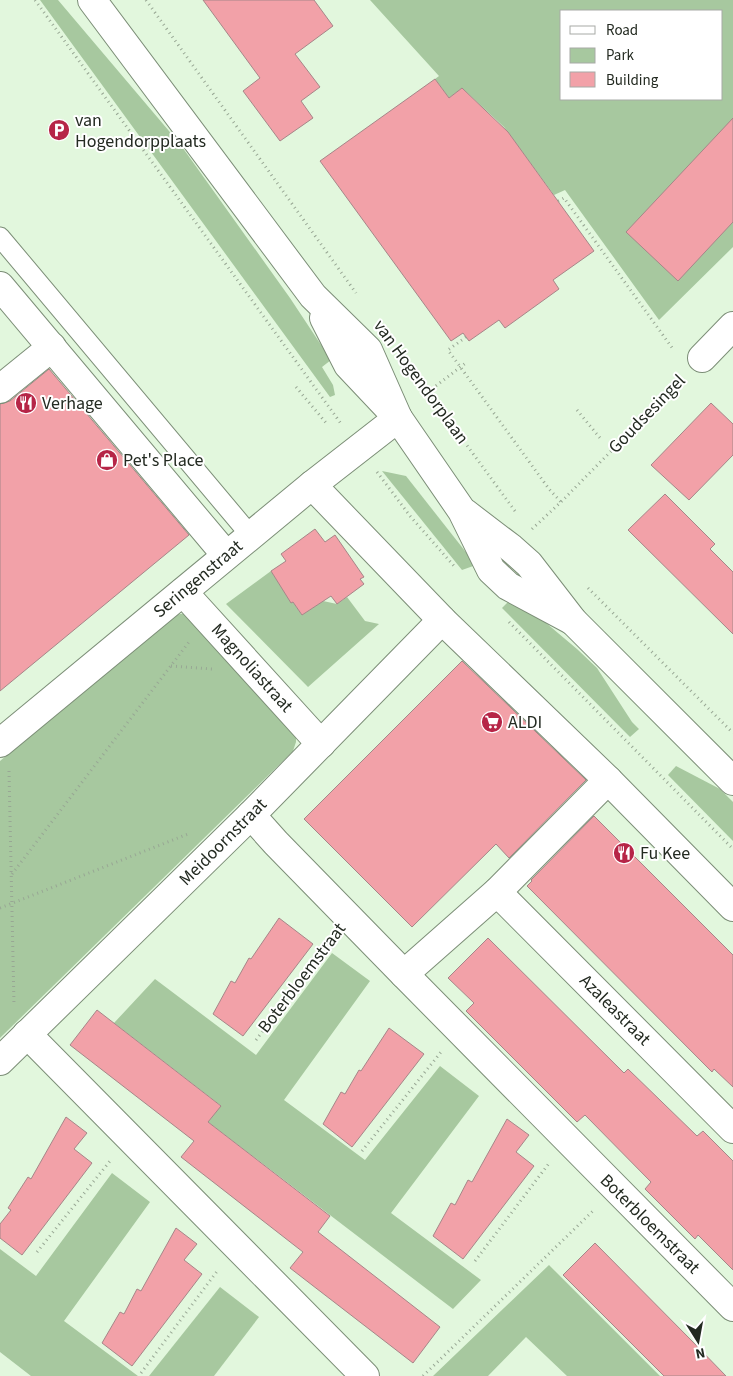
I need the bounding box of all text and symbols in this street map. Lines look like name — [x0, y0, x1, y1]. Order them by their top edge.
legend — [560, 10, 723, 100]
text: Road — [606, 20, 638, 41]
text: Park — [606, 45, 635, 66]
text: Building — [606, 70, 659, 91]
place label: van Hogendorpplaats — [75, 108, 206, 154]
parking icon: van Hogendorpplaats — [47, 118, 71, 142]
street label: van Hogendorplaan — [367, 315, 475, 449]
street label: Goudsesingel — [603, 369, 691, 459]
restaurant icon: Verhage — [14, 391, 38, 415]
place label: Verhage — [42, 391, 103, 416]
shop icon: Pet's Place — [95, 448, 119, 472]
place label: Pet's Place — [123, 448, 204, 473]
street label: Seringenstraat — [148, 534, 248, 624]
street label: Magnoliastraat — [205, 618, 299, 718]
supermarket icon: ALDI — [480, 710, 504, 734]
place label: ALDI — [508, 710, 542, 735]
street label: Meidoornstraat — [173, 792, 273, 892]
restaurant icon: Fu Kee — [612, 841, 636, 865]
place label: Fu Kee — [640, 841, 690, 866]
street label: Boterbloemstraat — [252, 918, 352, 1038]
street label: Azaleastraat — [574, 969, 656, 1051]
street label: Boterbloemstraat — [594, 1168, 706, 1280]
north arrow — [673, 1316, 723, 1366]
text: N — [694, 1342, 707, 1363]

